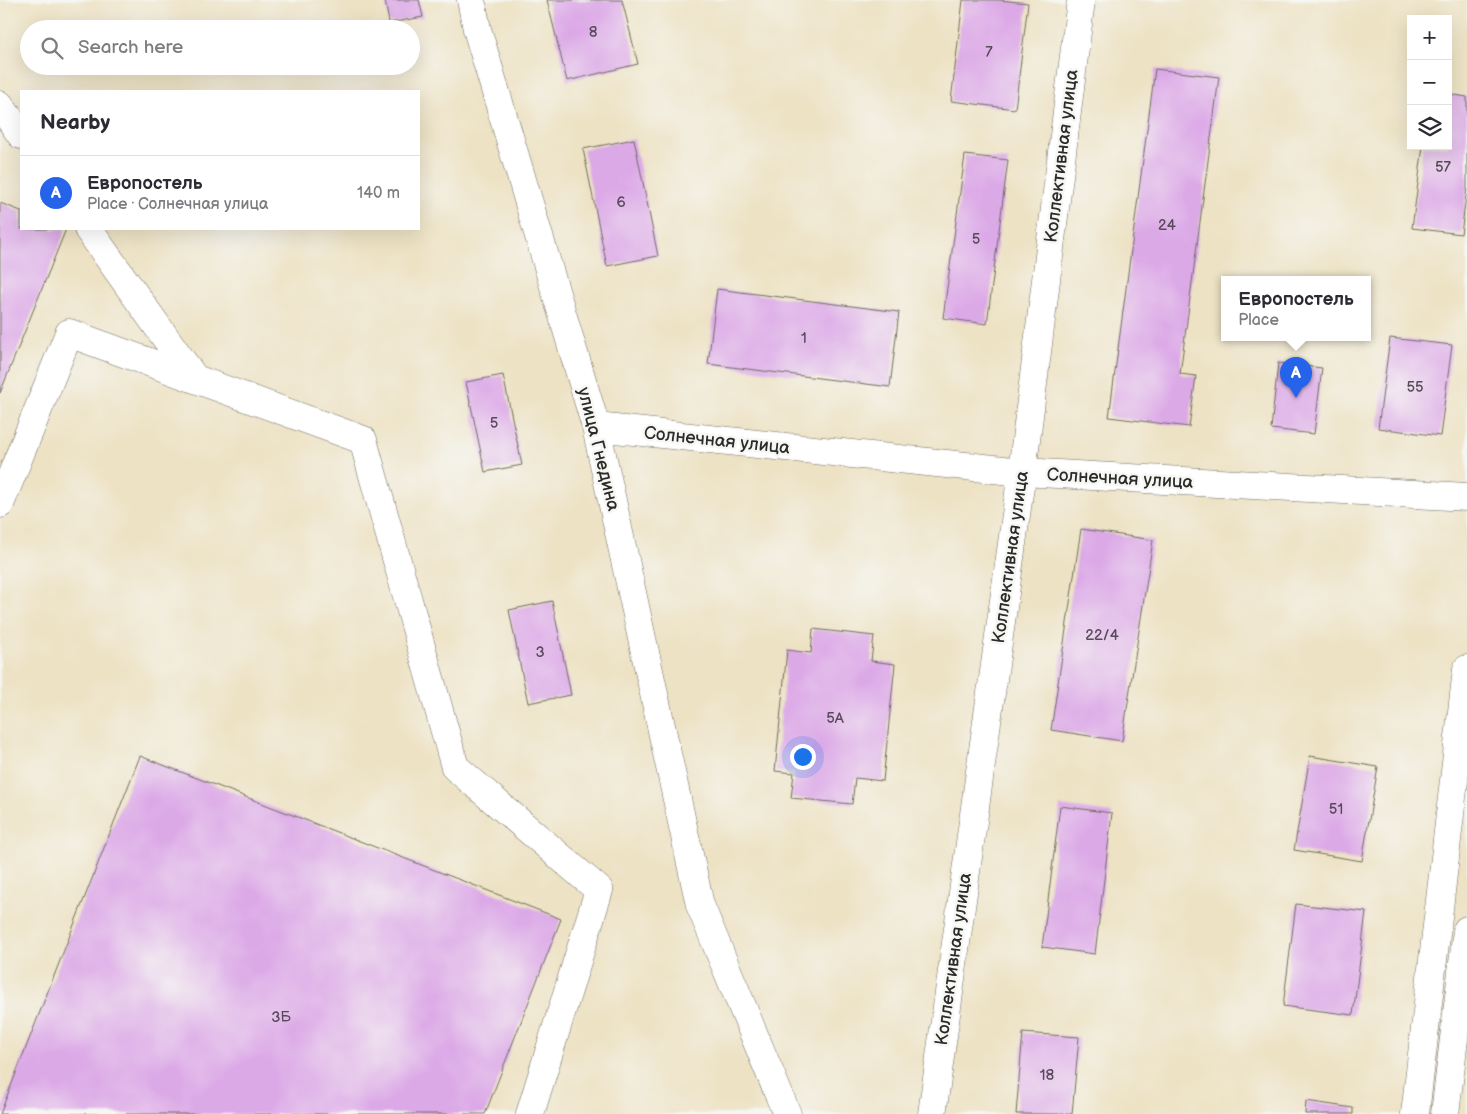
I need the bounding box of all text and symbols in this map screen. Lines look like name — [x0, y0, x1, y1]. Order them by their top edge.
map controls — [1407, 15, 1452, 150]
button: + — [1407, 15, 1452, 60]
search box — [20, 20, 420, 75]
house number: 8 — [589, 23, 598, 42]
icon: search — [38, 34, 66, 62]
text: Search here — [78, 36, 183, 59]
house number: 7 — [985, 43, 993, 62]
button: − — [1407, 60, 1452, 105]
street label: Коллективная улица — [1040, 68, 1083, 244]
button: layers — [1407, 105, 1452, 150]
text: Nearby — [40, 110, 110, 135]
house number: 57 — [1435, 158, 1452, 177]
text: Европостель — [87, 172, 202, 195]
text: A — [51, 184, 61, 203]
text: 140 m — [357, 184, 400, 203]
house number: 6 — [616, 193, 626, 212]
text: Place · Солнечная улица — [87, 195, 268, 214]
house number: 24 — [1158, 216, 1176, 235]
house number: 5 — [972, 230, 980, 249]
popup — [1221, 276, 1371, 341]
text: Европостель — [1238, 288, 1354, 311]
text: Place — [1238, 311, 1279, 330]
house number: 1 — [801, 329, 807, 348]
pin: A — [1280, 357, 1312, 398]
house number: 55 — [1406, 378, 1424, 397]
street label: улица Гнедина — [573, 385, 624, 513]
house number: 5 — [490, 414, 498, 433]
street label: Солнечная улица — [643, 422, 791, 459]
street label: Солнечная улица — [1046, 464, 1194, 493]
street label: Коллективная улица — [988, 469, 1033, 645]
house number: 22/4 — [1085, 626, 1119, 645]
house number: 3 — [535, 643, 545, 662]
house number: 5А — [826, 709, 845, 728]
your location — [790, 744, 816, 770]
house number: 51 — [1329, 800, 1343, 819]
street label: Коллективная улица — [931, 871, 976, 1047]
house number: 3Б — [271, 1008, 291, 1027]
house number: 18 — [1040, 1066, 1055, 1085]

